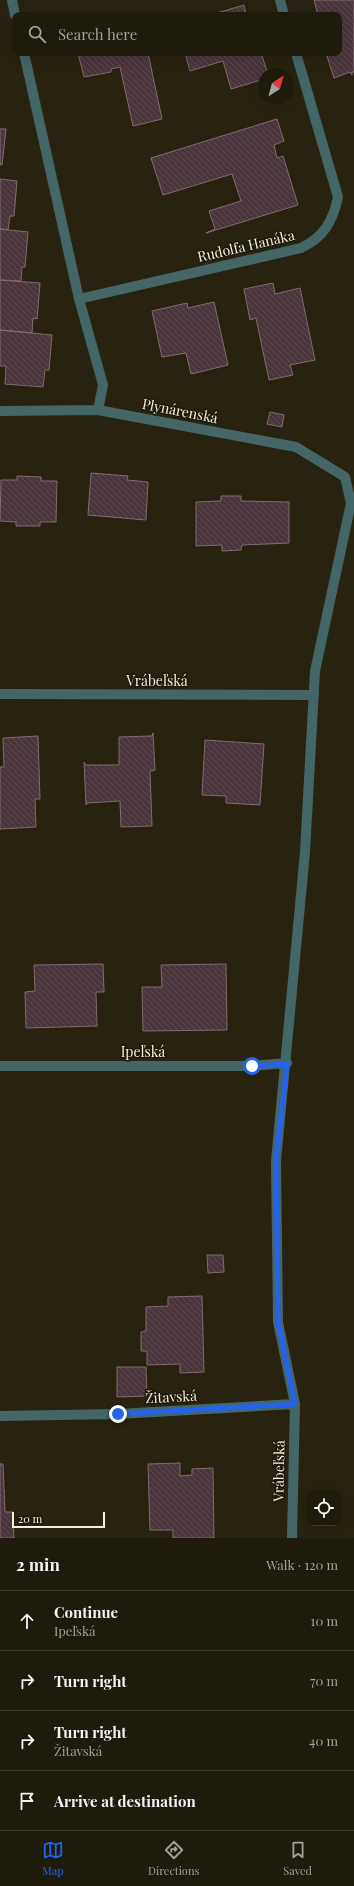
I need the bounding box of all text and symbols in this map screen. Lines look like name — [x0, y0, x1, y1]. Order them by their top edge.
search box — [12, 12, 342, 56]
icon: search — [26, 23, 48, 45]
text: Search here — [58, 24, 137, 44]
north arrow — [258, 68, 294, 104]
street label: Rudolfa Hanáka — [195, 225, 296, 266]
street label: Plynárenská — [141, 394, 220, 427]
street label: Vrábeľská — [125, 671, 188, 690]
street label: Ipeľská — [121, 1042, 165, 1061]
route start — [243, 1057, 261, 1075]
street label: Žitavská — [145, 1386, 197, 1407]
route end — [109, 1405, 127, 1423]
street label: Vrábeľská — [268, 1440, 289, 1503]
map controls — [306, 1490, 342, 1526]
button: locate — [306, 1490, 342, 1526]
scale bar — [12, 1510, 105, 1529]
text: 20 m — [18, 1511, 42, 1526]
text: 2 min — [16, 1553, 60, 1575]
text: Walk · 120 m — [266, 1556, 338, 1573]
text: Continue — [54, 1602, 118, 1622]
icon: ahead — [16, 1610, 38, 1632]
text: 10 m — [311, 1612, 338, 1629]
text: Ipeľská — [54, 1622, 95, 1639]
icon: right — [16, 1670, 38, 1692]
text: Turn right — [54, 1671, 127, 1691]
text: 70 m — [310, 1672, 338, 1689]
text: Turn right — [54, 1722, 127, 1742]
icon: right — [16, 1730, 38, 1752]
text: 40 m — [309, 1732, 338, 1749]
text: Žitavská — [54, 1742, 102, 1759]
icon: arrive — [16, 1790, 38, 1812]
text: Arrive at destination — [54, 1791, 196, 1811]
tab: Map — [42, 1839, 64, 1878]
tab: Directions — [148, 1839, 199, 1878]
tab: Saved — [283, 1839, 312, 1878]

